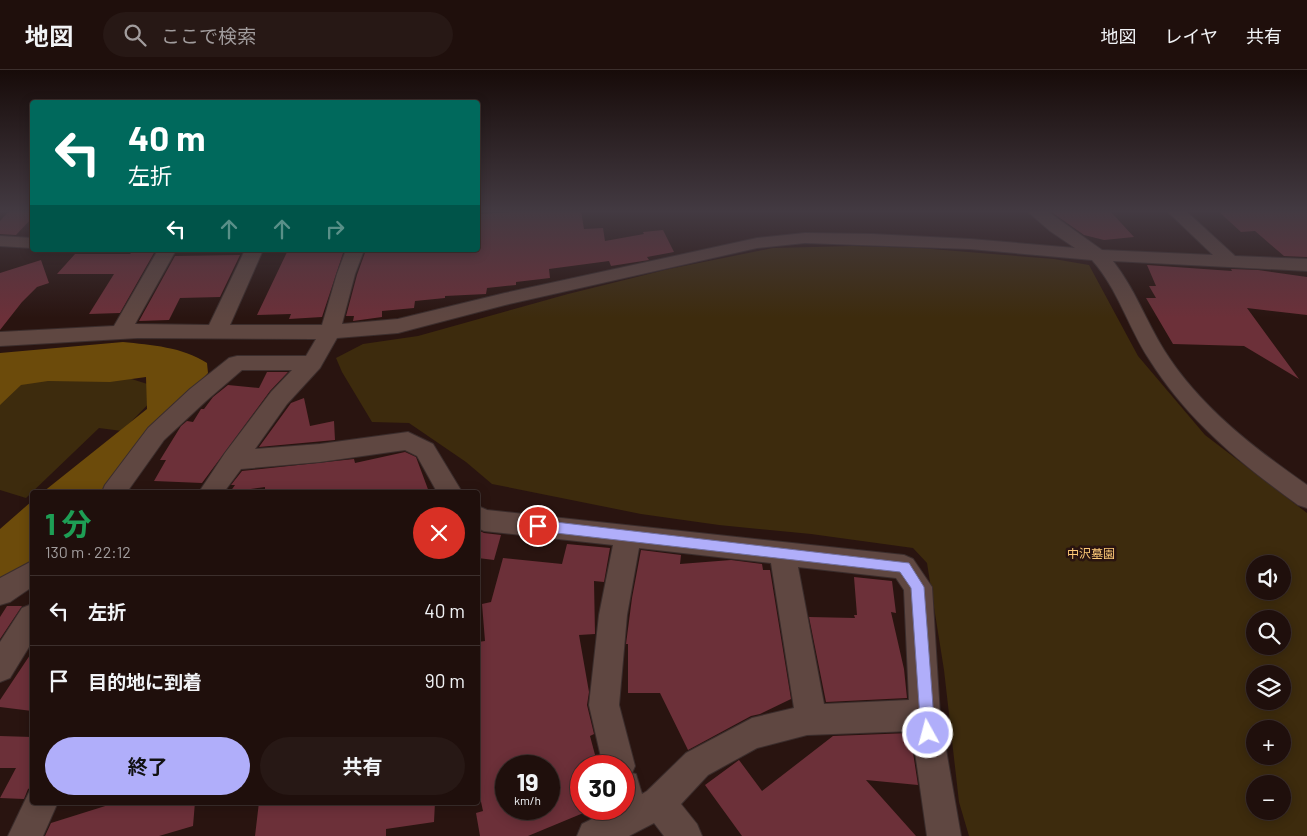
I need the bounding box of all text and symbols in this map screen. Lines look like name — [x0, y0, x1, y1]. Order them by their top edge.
search box — [103, 12, 453, 57]
text: 地図 — [25, 21, 73, 50]
icon: search — [121, 21, 149, 49]
text: ここで検索 — [161, 24, 256, 47]
text: 地図 — [1101, 25, 1137, 47]
text: レイヤ — [1165, 25, 1218, 47]
text: 共有 — [1246, 25, 1282, 47]
text: 40 m — [128, 116, 205, 158]
icon: left — [45, 120, 110, 185]
text: 左折 — [128, 162, 172, 188]
icon: left — [162, 215, 190, 243]
icon: ahead — [215, 215, 243, 243]
icon: ahead — [268, 215, 296, 243]
icon: right — [321, 215, 349, 243]
text: 1 分 — [45, 505, 92, 541]
pin — [517, 505, 559, 547]
button: close — [413, 507, 465, 559]
icon: arrive — [524, 512, 552, 540]
text: 130 m · 22:12 — [45, 542, 131, 561]
park label: 中沢墓園 — [1067, 546, 1115, 560]
map controls — [1246, 555, 1291, 820]
button: sound — [1246, 555, 1291, 600]
icon: left — [45, 597, 73, 625]
text: 40 m — [424, 599, 465, 622]
text: 左折 — [88, 600, 126, 623]
button: search — [1246, 610, 1291, 655]
button: layers — [1246, 665, 1291, 710]
icon: arrive — [45, 667, 73, 695]
text: 90 m — [425, 669, 465, 692]
text: 目的地に到着 — [88, 670, 202, 693]
position arrow — [901, 706, 953, 758]
button: + — [1246, 720, 1291, 765]
button: 終了 — [45, 737, 250, 795]
button: 共有 — [260, 737, 465, 795]
speed limit sign: 30 — [570, 755, 635, 820]
text: 19 — [516, 766, 539, 796]
button: − — [1246, 775, 1291, 820]
text: km/h — [514, 793, 541, 807]

